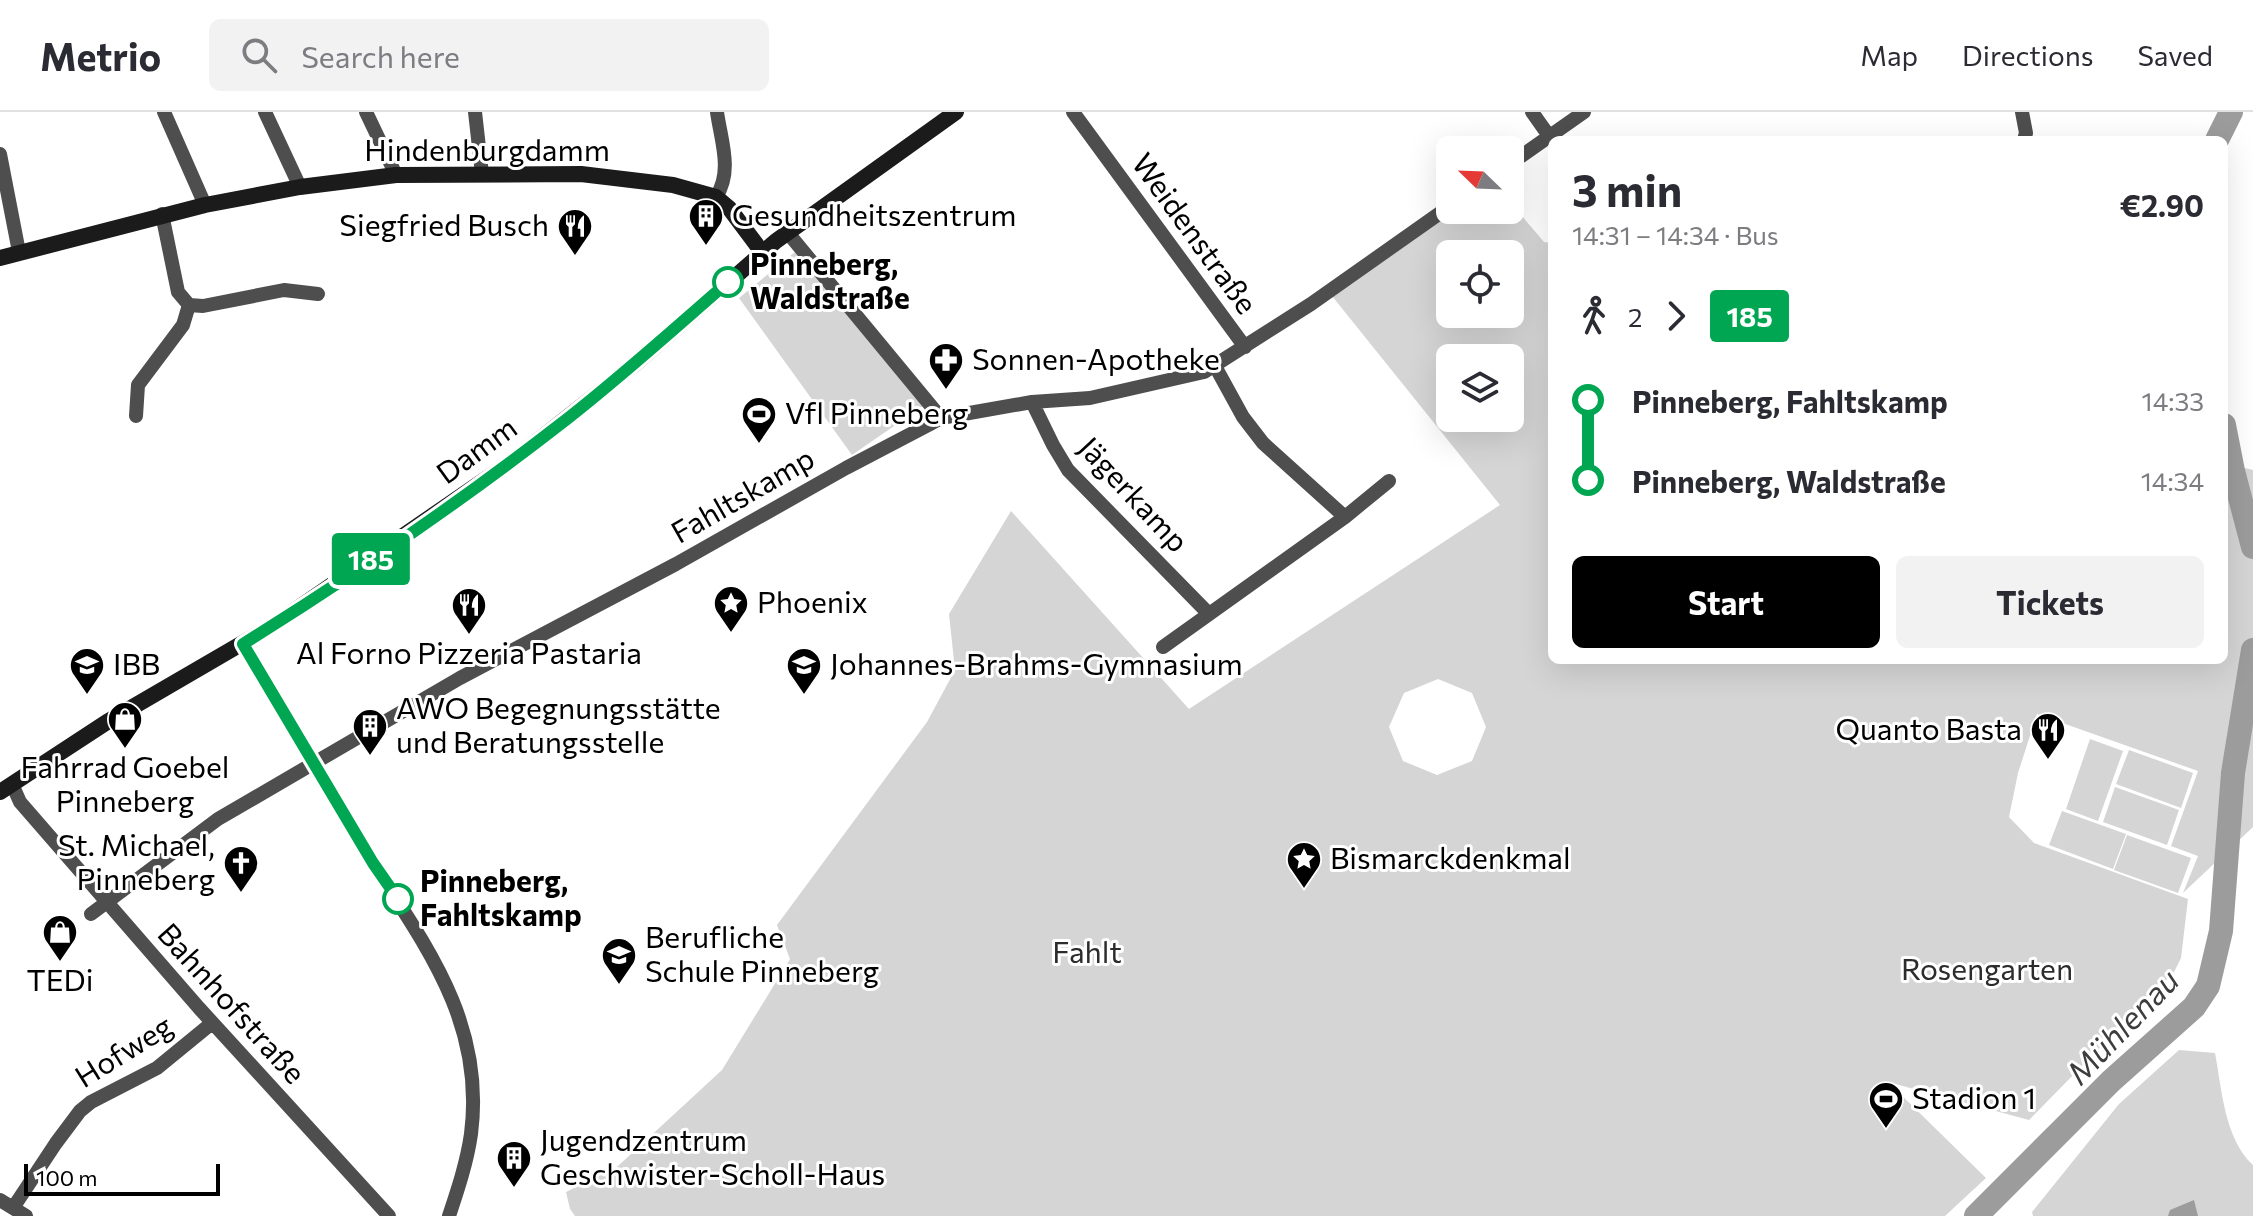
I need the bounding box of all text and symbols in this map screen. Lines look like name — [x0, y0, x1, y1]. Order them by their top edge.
search box — [209, 19, 769, 91]
text: Metrio — [40, 32, 161, 79]
icon: search — [237, 33, 281, 77]
text: Search here — [301, 37, 460, 74]
text: Map — [1860, 38, 1918, 72]
text: Directions — [1962, 38, 2093, 72]
text: Saved — [2137, 38, 2213, 72]
street label: Hindenburgdamm — [364, 130, 610, 167]
north arrow — [1436, 136, 1524, 224]
map controls — [1436, 136, 1524, 432]
street label: Weidenstraße — [1125, 145, 1267, 320]
text: 3 min — [1572, 162, 1682, 216]
text: €2.90 — [2120, 186, 2204, 223]
place label: Gesundheitszentrum — [732, 195, 1017, 232]
building icon: Gesundheitszentrum — [687, 197, 725, 247]
place label: Siegfried Busch — [339, 205, 549, 242]
restaurant icon: Siegfried Busch — [556, 207, 594, 257]
text: 14:31 – 14:34 · Bus — [1572, 219, 1779, 250]
button: locate — [1436, 240, 1524, 328]
place label: Pinneberg, Waldstraße — [750, 244, 910, 315]
marker: Pinneberg, Waldstraße — [713, 267, 743, 297]
icon: walk — [1572, 294, 1616, 338]
icon: forward — [1654, 294, 1698, 338]
text: 185 — [1726, 299, 1773, 333]
text: 2 — [1628, 301, 1642, 332]
place label: Sonnen-Apotheke — [972, 339, 1220, 376]
pharmacy icon: Sonnen-Apotheke — [927, 341, 965, 391]
button: layers — [1436, 344, 1524, 432]
text: Pinneberg, Fahltskamp — [1632, 382, 1948, 419]
text: 14:33 — [2142, 385, 2204, 416]
place label: Vfl Pinneberg — [785, 393, 968, 430]
sports icon: Vfl Pinneberg — [740, 395, 778, 445]
street label: Damm — [428, 408, 523, 490]
street label: Jägerkamp — [1072, 428, 1197, 559]
street label: Fahltskamp — [664, 438, 820, 550]
text: Pinneberg, Waldstraße — [1632, 462, 1946, 499]
text: 14:34 — [2141, 465, 2204, 496]
line badge: 185 — [325, 533, 417, 585]
text: 185 — [348, 542, 394, 576]
button: Start — [1572, 556, 1880, 648]
button: Tickets — [1896, 556, 2204, 648]
place label: Phoenix — [757, 582, 868, 619]
place icon: Phoenix — [712, 584, 750, 634]
restaurant icon: Al Forno Pizzeria Pastaria — [450, 586, 488, 636]
place label: Al Forno Pizzeria Pastaria — [296, 633, 642, 670]
place label: IBB — [113, 644, 160, 681]
place label: Johannes-Brahms-Gymnasium — [830, 644, 1243, 681]
school or university icon: IBB — [68, 646, 106, 696]
school or university icon: Johannes-Brahms-Gymnasium — [785, 646, 823, 696]
place label: AWO Begegnungsstätte und Beratungsstelle — [396, 688, 721, 759]
shop icon: Fahrrad Goebel Pinneberg — [106, 700, 144, 750]
building icon: AWO Begegnungsstätte und Beratungsstelle — [351, 707, 389, 757]
place label: Quanto Basta — [1835, 709, 2022, 746]
restaurant icon: Quanto Basta — [2029, 711, 2067, 761]
place label: Fahrrad Goebel Pinneberg — [21, 747, 229, 818]
place label: St. Michael, Pinneberg — [58, 825, 215, 896]
place label: Bismarckdenkmal — [1330, 838, 1571, 875]
place icon: Bismarckdenkmal — [1285, 840, 1323, 890]
church icon: St. Michael, Pinneberg — [222, 844, 260, 894]
place label: Pinneberg, Fahltskamp — [420, 861, 582, 932]
marker: Pinneberg, Fahltskamp — [383, 884, 413, 914]
shop icon: TEDi — [41, 913, 79, 963]
street label: Bahnhofstraße — [151, 915, 315, 1090]
place label: Berufliche Schule Pinneberg — [645, 917, 879, 988]
park label: Fahlt — [1052, 932, 1122, 969]
school or university icon: Berufliche Schule Pinneberg — [600, 936, 638, 986]
park label: Rosengarten — [1901, 949, 2073, 986]
place label: TEDi — [27, 960, 93, 997]
water label: Mühlenau — [2057, 960, 2186, 1092]
street label: Hofweg — [67, 1006, 178, 1094]
place label: Stadion 1 — [1912, 1078, 2036, 1115]
sports icon: Stadion 1 — [1867, 1080, 1905, 1130]
place label: Jugendzentrum Geschwister-Scholl-Haus — [540, 1120, 885, 1191]
building icon: Jugendzentrum Geschwister-Scholl-Haus — [495, 1139, 533, 1189]
scale bar — [24, 1160, 220, 1196]
text: 100 m — [36, 1164, 98, 1191]

